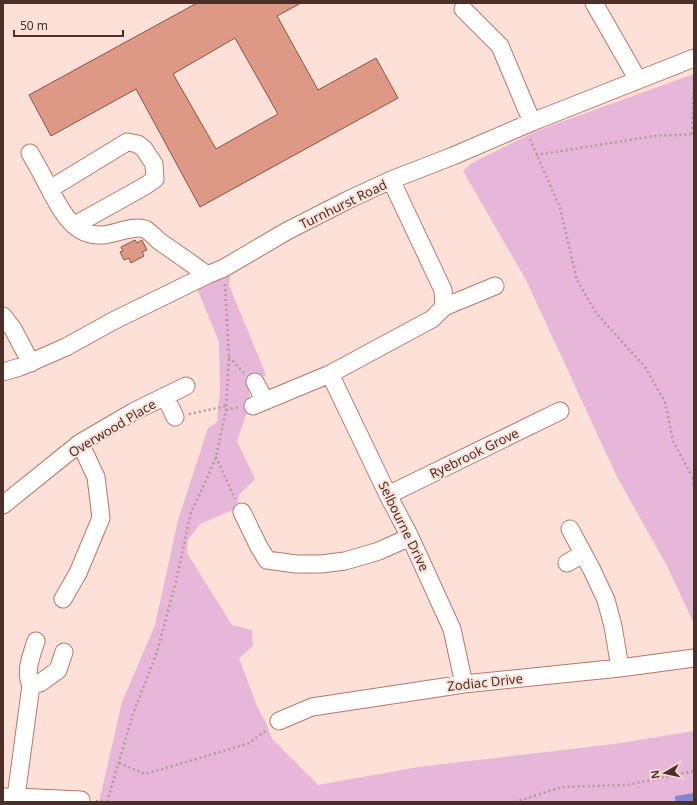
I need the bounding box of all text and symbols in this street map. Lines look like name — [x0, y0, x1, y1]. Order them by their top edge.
scale bar — [14, 12, 123, 38]
text: 50 m — [20, 17, 48, 34]
street label: Turnhurst Road — [296, 175, 390, 233]
street label: Overwood Place — [65, 395, 159, 461]
street label: Ryebrook Grove — [426, 424, 522, 482]
street label: Selbourne Drive — [374, 478, 434, 574]
street label: Zodiac Drive — [446, 669, 524, 695]
north arrow — [645, 753, 685, 793]
text: N — [647, 769, 663, 780]

